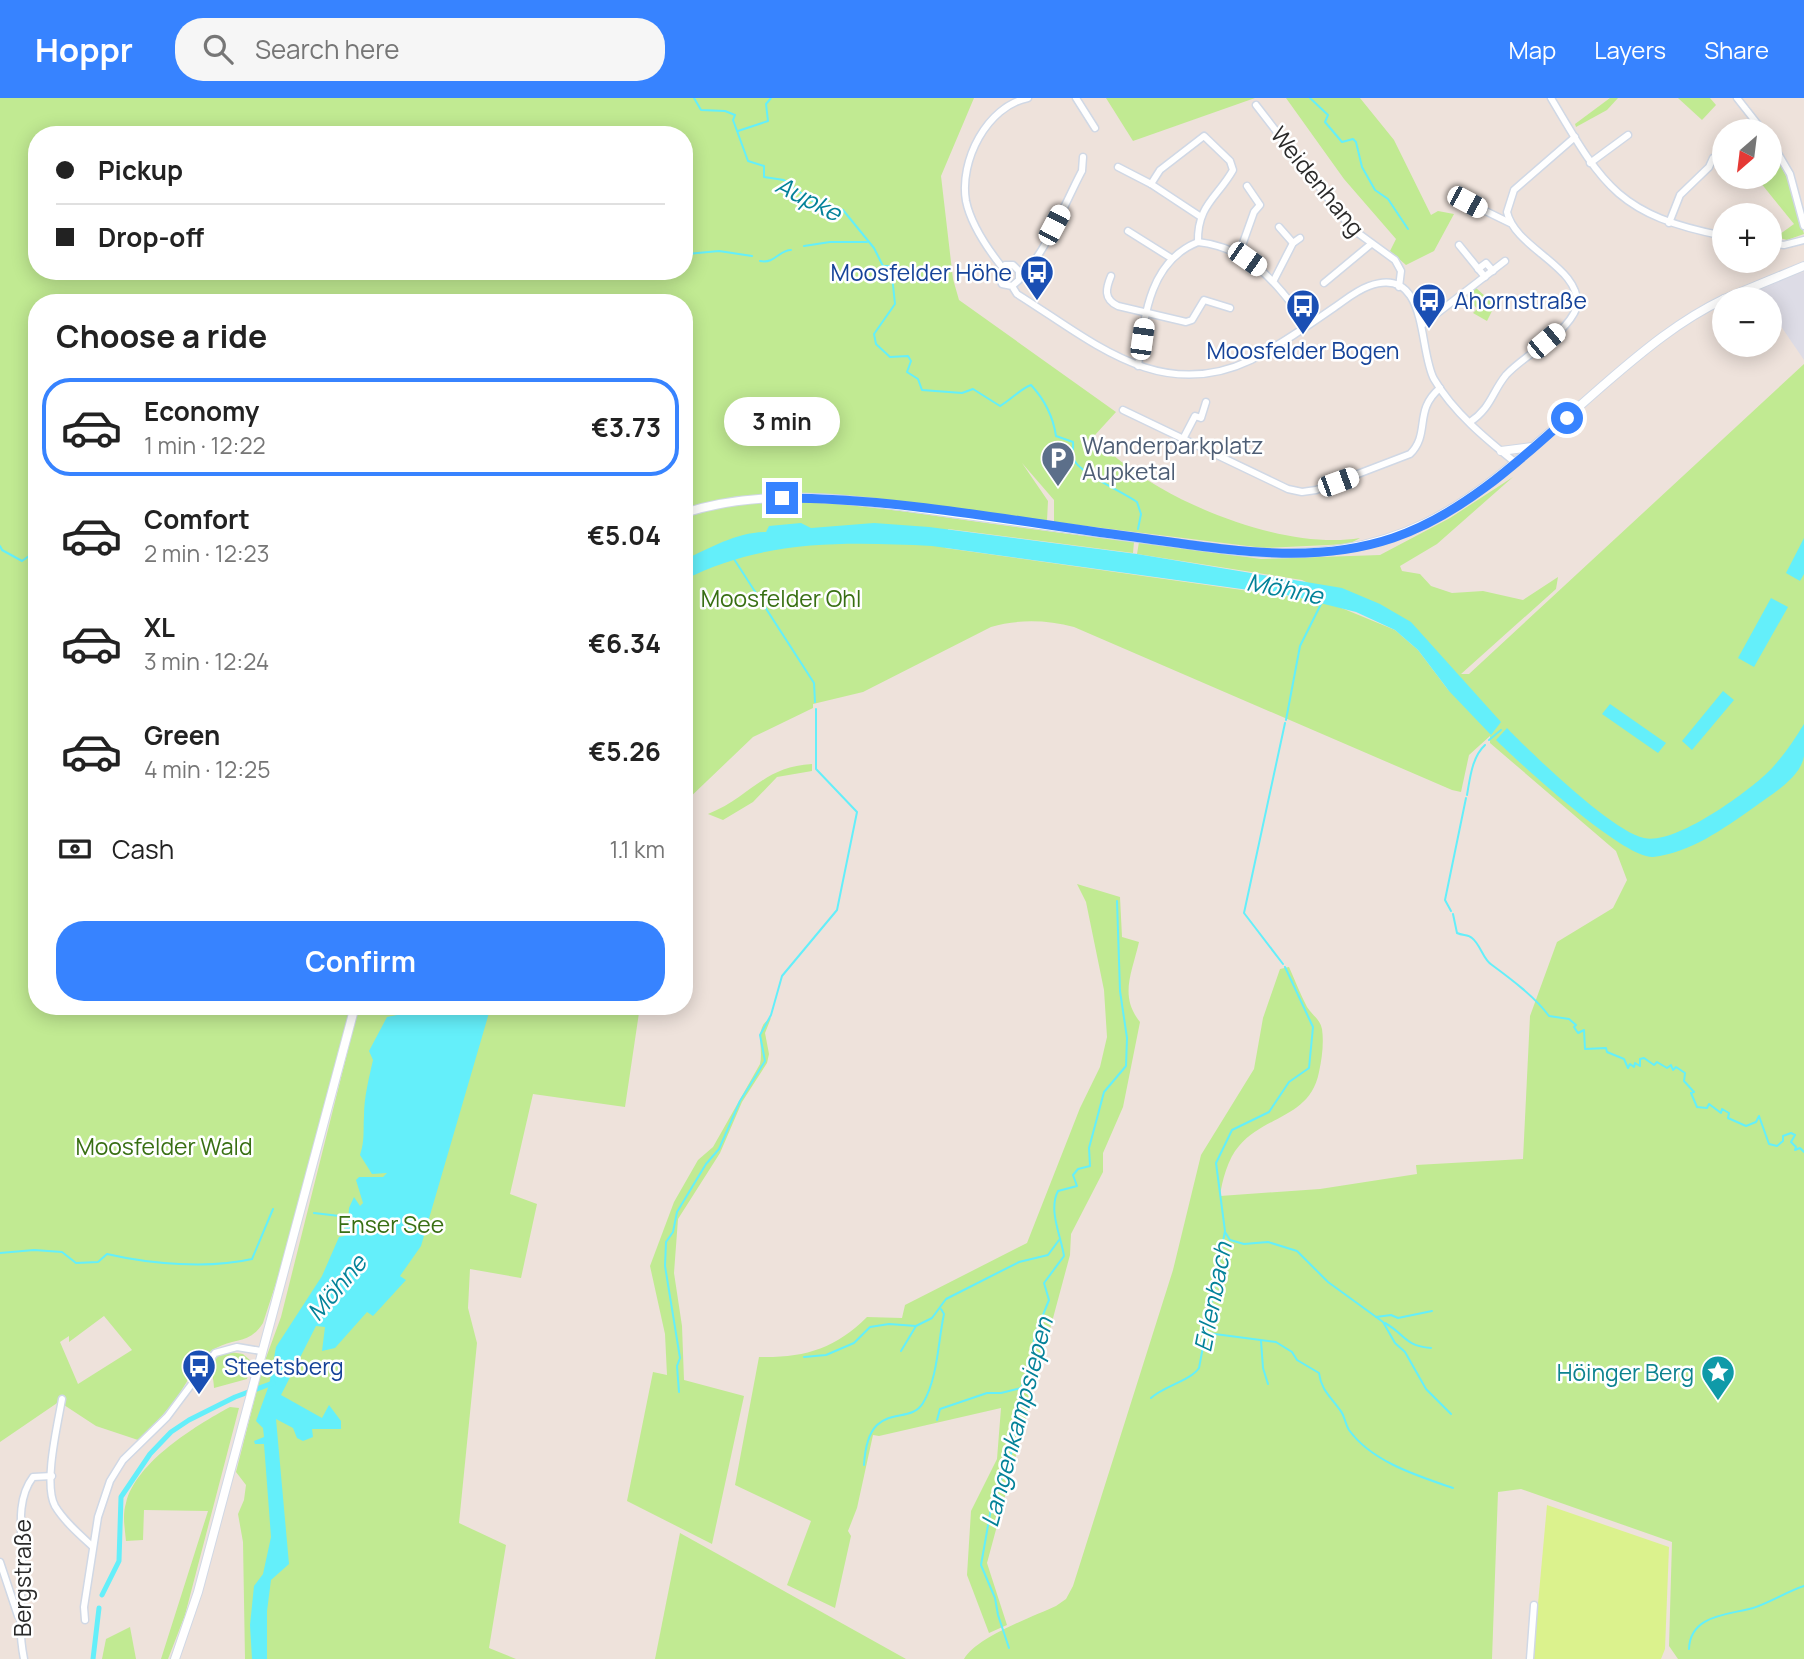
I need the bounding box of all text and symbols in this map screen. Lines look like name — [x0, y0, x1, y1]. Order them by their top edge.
search box — [175, 18, 665, 81]
text: Hoppr — [35, 27, 133, 72]
icon: search — [199, 30, 237, 68]
text: Search here — [255, 31, 400, 67]
text: Map — [1509, 33, 1556, 66]
text: Layers — [1594, 33, 1666, 66]
text: Share — [1704, 33, 1769, 66]
street label: Weidenhang — [1264, 119, 1372, 243]
north arrow — [1712, 119, 1782, 189]
map controls — [1712, 119, 1782, 357]
text: Pickup — [98, 152, 183, 188]
water label: Aupke — [771, 168, 849, 229]
car — [1444, 183, 1491, 221]
car — [1035, 202, 1074, 248]
button: + — [1712, 203, 1782, 273]
text: Drop-off — [98, 219, 204, 255]
car — [1224, 238, 1271, 280]
bus stop icon: Moosfelder Höhe — [1018, 253, 1056, 302]
place label: Moosfelder Höhe — [831, 256, 1012, 288]
bus stop icon: Ahornstraße — [1410, 281, 1448, 330]
place label: Ahornstraße — [1454, 284, 1587, 316]
bus stop icon: Moosfelder Bogen — [1284, 287, 1322, 336]
button: − — [1712, 287, 1782, 357]
text: Choose a ride — [56, 314, 267, 358]
car — [1129, 317, 1156, 361]
car — [1524, 319, 1569, 363]
place label: Moosfelder Bogen — [1206, 334, 1400, 366]
text: Economy — [144, 393, 259, 429]
icon: car — [60, 396, 123, 459]
callout: 3 min — [724, 396, 840, 446]
route start — [1551, 402, 1583, 434]
text: 3 min — [752, 405, 812, 437]
text: €3.73 — [591, 409, 661, 445]
text: 1 min · 12:22 — [144, 429, 266, 461]
place label: Wanderparkplatz Aupketal — [1082, 429, 1263, 487]
parking icon: Wanderparkplatz Aupketal — [1039, 439, 1077, 488]
car — [1315, 465, 1362, 499]
route end — [766, 482, 798, 514]
text: Comfort — [144, 501, 250, 537]
icon: car — [60, 504, 123, 567]
text: €5.04 — [587, 517, 661, 553]
text: 2 min · 12:23 — [144, 537, 269, 569]
water label: Möhne — [1244, 564, 1328, 612]
park label: Moosfelder Ohl — [701, 582, 861, 614]
text: XL — [144, 609, 175, 645]
icon: car — [60, 612, 123, 675]
text: €6.34 — [588, 625, 661, 661]
text: 3 min · 12:24 — [144, 645, 269, 677]
text: Green — [144, 717, 220, 753]
icon: car — [60, 720, 123, 783]
text: €5.26 — [588, 733, 661, 769]
text: 4 min · 12:25 — [144, 753, 270, 785]
icon: cash — [56, 830, 94, 868]
text: Cash — [112, 831, 174, 867]
text: 1.1 km — [609, 833, 665, 865]
button: Confirm — [56, 921, 665, 1001]
park label: Moosfelder Wald — [75, 1130, 253, 1162]
park label: Enser See — [338, 1208, 444, 1240]
water label: Erlenbach — [1185, 1239, 1239, 1355]
water label: Möhne — [299, 1245, 375, 1327]
water label: Langenkampsiepen — [972, 1313, 1060, 1530]
bus stop icon: Steetsberg — [180, 1347, 218, 1396]
place label: Steetsberg — [224, 1350, 344, 1382]
place icon: Höinger Berg — [1699, 1353, 1737, 1402]
place label: Höinger Berg — [1557, 1356, 1694, 1388]
street label: Bergstraße — [6, 1519, 38, 1637]

